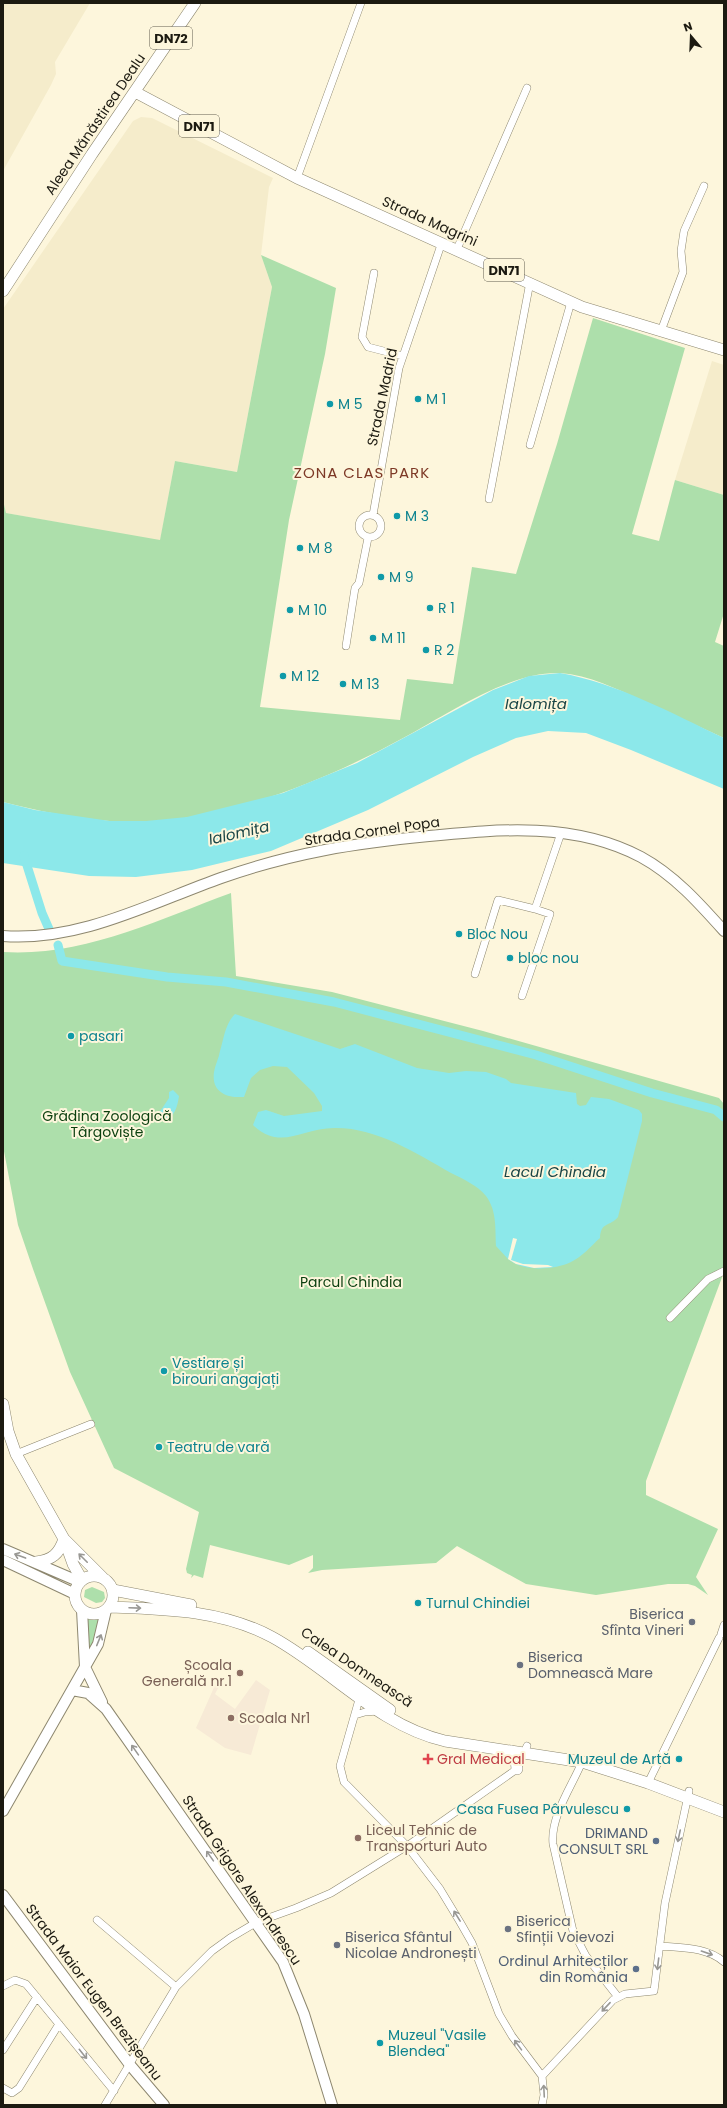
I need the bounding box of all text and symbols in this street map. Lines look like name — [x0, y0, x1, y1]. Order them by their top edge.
north arrow — [671, 16, 711, 56]
text: N — [681, 18, 694, 35]
road number: DN72 — [150, 27, 192, 49]
street label: Aleea Mănăstirea Dealu — [40, 49, 150, 199]
road number: DN71 — [179, 115, 219, 137]
street label: Strada Magrini — [379, 191, 481, 251]
road number: DN71 — [484, 259, 524, 281]
street label: Strada Madrid — [362, 346, 402, 448]
place label: M 1 — [426, 389, 446, 409]
place label: M 5 — [338, 394, 363, 414]
marker: M 1 — [413, 394, 423, 404]
marker: M 5 — [325, 399, 335, 409]
district label: ZONA CLAS PARK — [294, 462, 430, 483]
place label: M 3 — [405, 506, 429, 526]
marker: M 3 — [392, 511, 402, 521]
place label: M 8 — [308, 538, 333, 558]
marker: M 8 — [295, 543, 305, 553]
place label: M 9 — [389, 567, 414, 587]
marker: M 9 — [376, 572, 386, 582]
place label: R 1 — [438, 598, 455, 618]
place label: M 10 — [298, 600, 327, 620]
marker: R 1 — [425, 603, 435, 613]
marker: M 10 — [285, 605, 295, 615]
place label: M 11 — [381, 628, 406, 648]
marker: M 11 — [368, 633, 378, 643]
place label: R 2 — [434, 640, 454, 660]
marker: R 2 — [421, 645, 431, 655]
place label: M 12 — [291, 666, 319, 686]
marker: M 12 — [278, 671, 288, 681]
place label: M 13 — [351, 674, 380, 694]
marker: M 13 — [338, 679, 348, 689]
water label: Ialomița — [505, 693, 567, 714]
street label: Strada Cornel Popa — [303, 812, 441, 850]
water label: Ialomița — [206, 815, 271, 850]
place label: Bloc Nou — [467, 924, 528, 944]
marker: Bloc Nou — [454, 929, 464, 939]
place label: bloc nou — [518, 948, 579, 968]
marker: bloc nou — [505, 953, 515, 963]
place label: pasari — [79, 1026, 123, 1046]
marker: pasari — [66, 1031, 76, 1041]
park label: Grădina Zoologică Târgoviște — [42, 1106, 172, 1142]
water label: Lacul Chindia — [504, 1161, 606, 1182]
park label: Parcul Chindia — [300, 1272, 402, 1292]
place label: Vestiare și birouri angajați — [172, 1353, 279, 1389]
marker: Vestiare și birouri angajați — [159, 1366, 169, 1376]
place label: Teatru de vară — [167, 1437, 270, 1457]
marker: Teatru de vară — [154, 1442, 164, 1452]
one-way arrow — [14, 1551, 26, 1559]
one-way arrow — [78, 1553, 88, 1563]
place label: Turnul Chindiei — [426, 1593, 530, 1613]
marker: Turnul Chindiei — [413, 1598, 423, 1608]
one-way arrow — [128, 1604, 141, 1611]
place label: Biserica Sfînta Vineri — [601, 1604, 684, 1640]
marker: Biserica Sfînta Vineri — [687, 1617, 697, 1627]
street label: Calea Domnească — [297, 1622, 417, 1712]
one-way arrow — [96, 1635, 103, 1647]
place label: Biserica Domnească Mare — [528, 1647, 653, 1683]
place label: Școala Generală nr.1 — [142, 1655, 232, 1691]
marker: Biserica Domnească Mare — [515, 1660, 525, 1670]
marker: Școala Generală nr.1 — [235, 1668, 245, 1678]
place label: Scoala Nr1 — [239, 1708, 310, 1728]
marker: Scoala Nr1 — [226, 1713, 236, 1723]
one-way arrow — [131, 1745, 139, 1756]
place label: Gral Medical — [437, 1749, 525, 1769]
place label: Muzeul de Artă — [568, 1749, 671, 1769]
marker: Gral Medical — [422, 1753, 434, 1765]
marker: Muzeul de Artă — [674, 1754, 684, 1764]
street label: Strada Grigore Alexandrescu — [177, 1791, 307, 1969]
place label: Casa Fusea Pârvulescu — [457, 1799, 619, 1819]
marker: Casa Fusea Pârvulescu — [622, 1804, 632, 1814]
place label: Liceul Tehnic de Transporturi Auto — [366, 1820, 487, 1856]
place label: DRIMAND CONSULT SRL — [559, 1823, 648, 1859]
one-way arrow — [675, 1829, 683, 1842]
marker: Liceul Tehnic de Transporturi Auto — [353, 1833, 363, 1843]
marker: DRIMAND CONSULT SRL — [651, 1836, 661, 1846]
one-way arrow — [206, 1851, 214, 1862]
street label: Strada Maior Eugen Brezișeanu — [21, 1900, 167, 2084]
one-way arrow — [452, 1910, 460, 1922]
place label: Biserica Sfinții Voievozi — [516, 1911, 614, 1947]
marker: Biserica Sfinții Voievozi — [503, 1924, 513, 1934]
place label: Biserica Sfântul Nicolae Andronești — [345, 1927, 477, 1963]
marker: Biserica Sfântul Nicolae Andronești — [332, 1940, 342, 1950]
one-way arrow — [701, 1949, 713, 1957]
place label: Ordinul Arhitecților din România — [498, 1951, 628, 1987]
one-way arrow — [654, 1957, 662, 1970]
marker: Ordinul Arhitecților din România — [631, 1964, 641, 1974]
one-way arrow — [602, 2002, 611, 2012]
place label: Muzeul "Vasile Blendea" — [388, 2025, 486, 2061]
marker: Muzeul "Vasile Blendea" — [375, 2038, 385, 2048]
one-way arrow — [514, 2040, 523, 2051]
one-way arrow — [79, 2049, 88, 2060]
one-way arrow — [540, 2085, 547, 2098]

